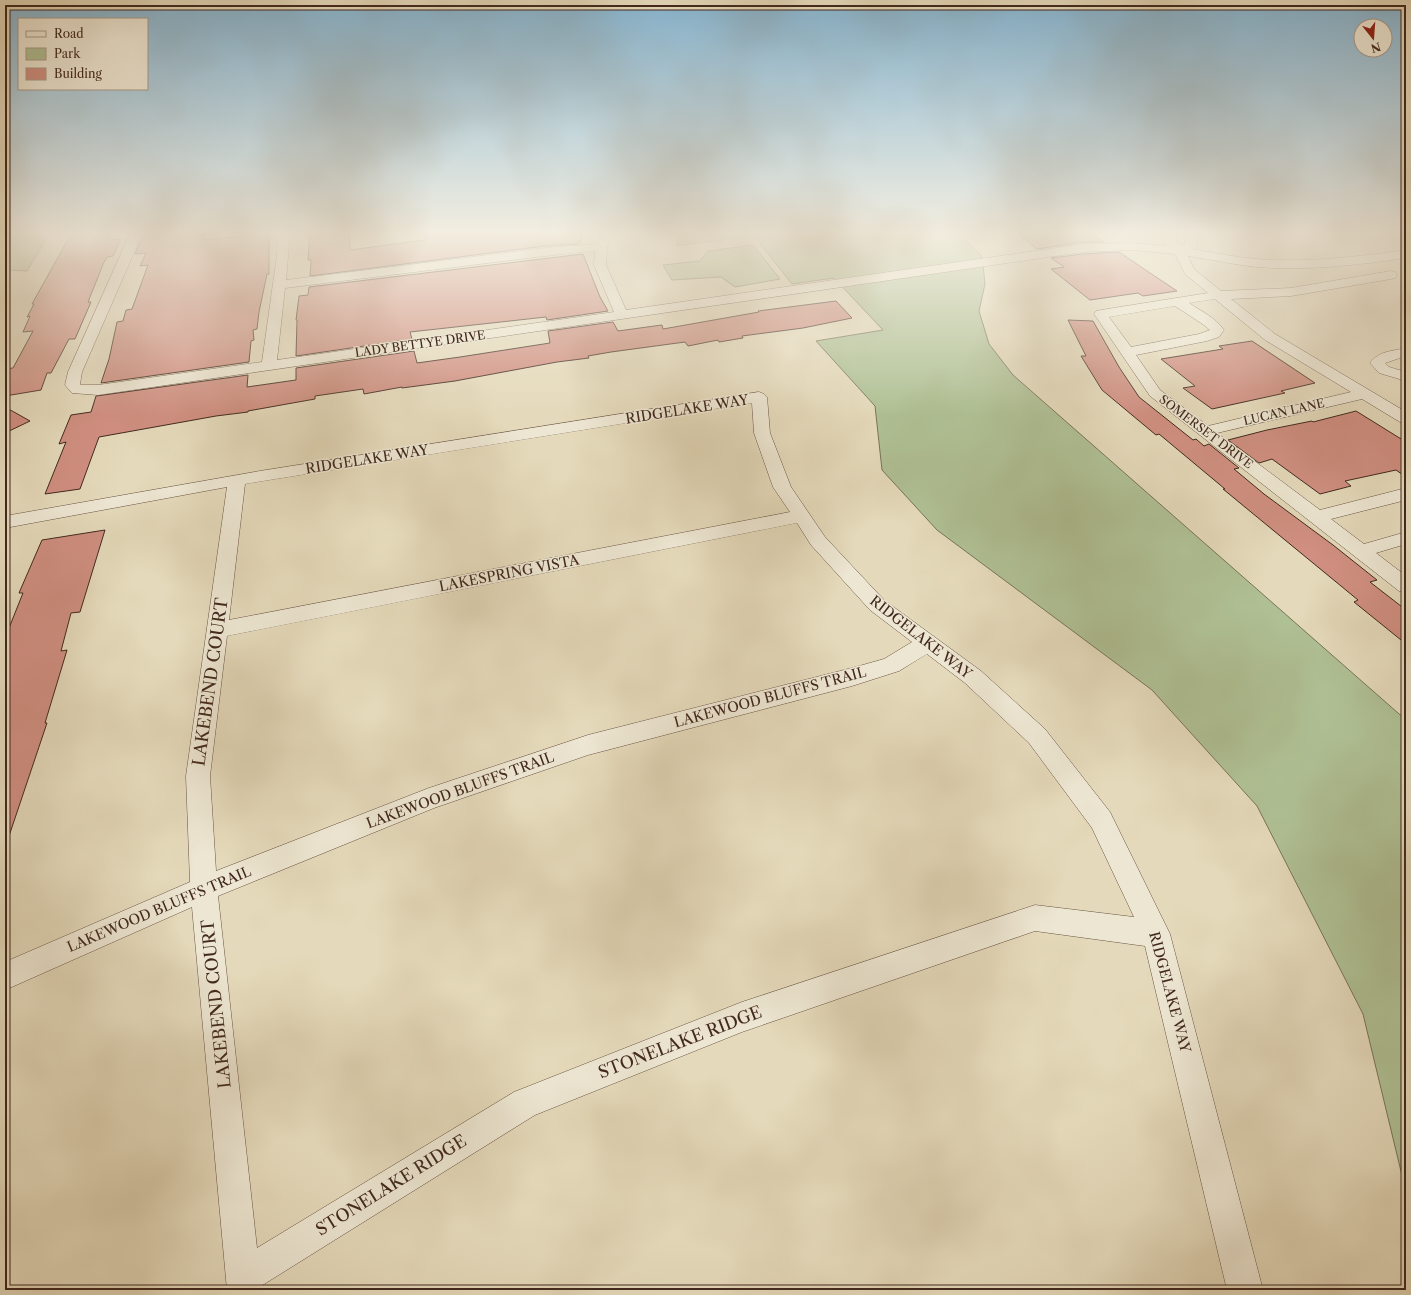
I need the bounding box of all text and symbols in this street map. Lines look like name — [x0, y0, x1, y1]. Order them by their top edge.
legend — [18, 18, 148, 90]
north arrow — [1353, 18, 1393, 58]
text: Road — [54, 26, 84, 41]
text: N — [1369, 39, 1383, 56]
text: Park — [54, 46, 81, 61]
text: Building — [54, 66, 102, 81]
street label: LADY BETTYE DRIVE — [354, 327, 486, 360]
street label: RIDGELAKE WAY — [624, 390, 751, 428]
street label: SOMERSET DRIVE — [1157, 392, 1256, 472]
street label: LUCAN LANE — [1242, 395, 1326, 428]
street label: RIDGELAKE WAY — [304, 440, 431, 478]
street label: LAKESPRING VISTA — [437, 550, 581, 595]
street label: RIDGELAKE WAY — [866, 592, 976, 683]
street label: LAKEBEND COURT — [188, 596, 232, 767]
street label: LAKEWOOD BLUFFS TRAIL — [672, 663, 868, 731]
street label: LAKEWOOD BLUFFS TRAIL — [364, 748, 556, 832]
street label: LAKEWOOD BLUFFS TRAIL — [64, 862, 254, 956]
street label: LAKEBEND COURT — [197, 918, 235, 1089]
street label: RIDGELAKE WAY — [1145, 930, 1195, 1056]
street label: STONELAKE RIDGE — [595, 1002, 765, 1082]
street label: STONELAKE RIDGE — [312, 1130, 470, 1240]

